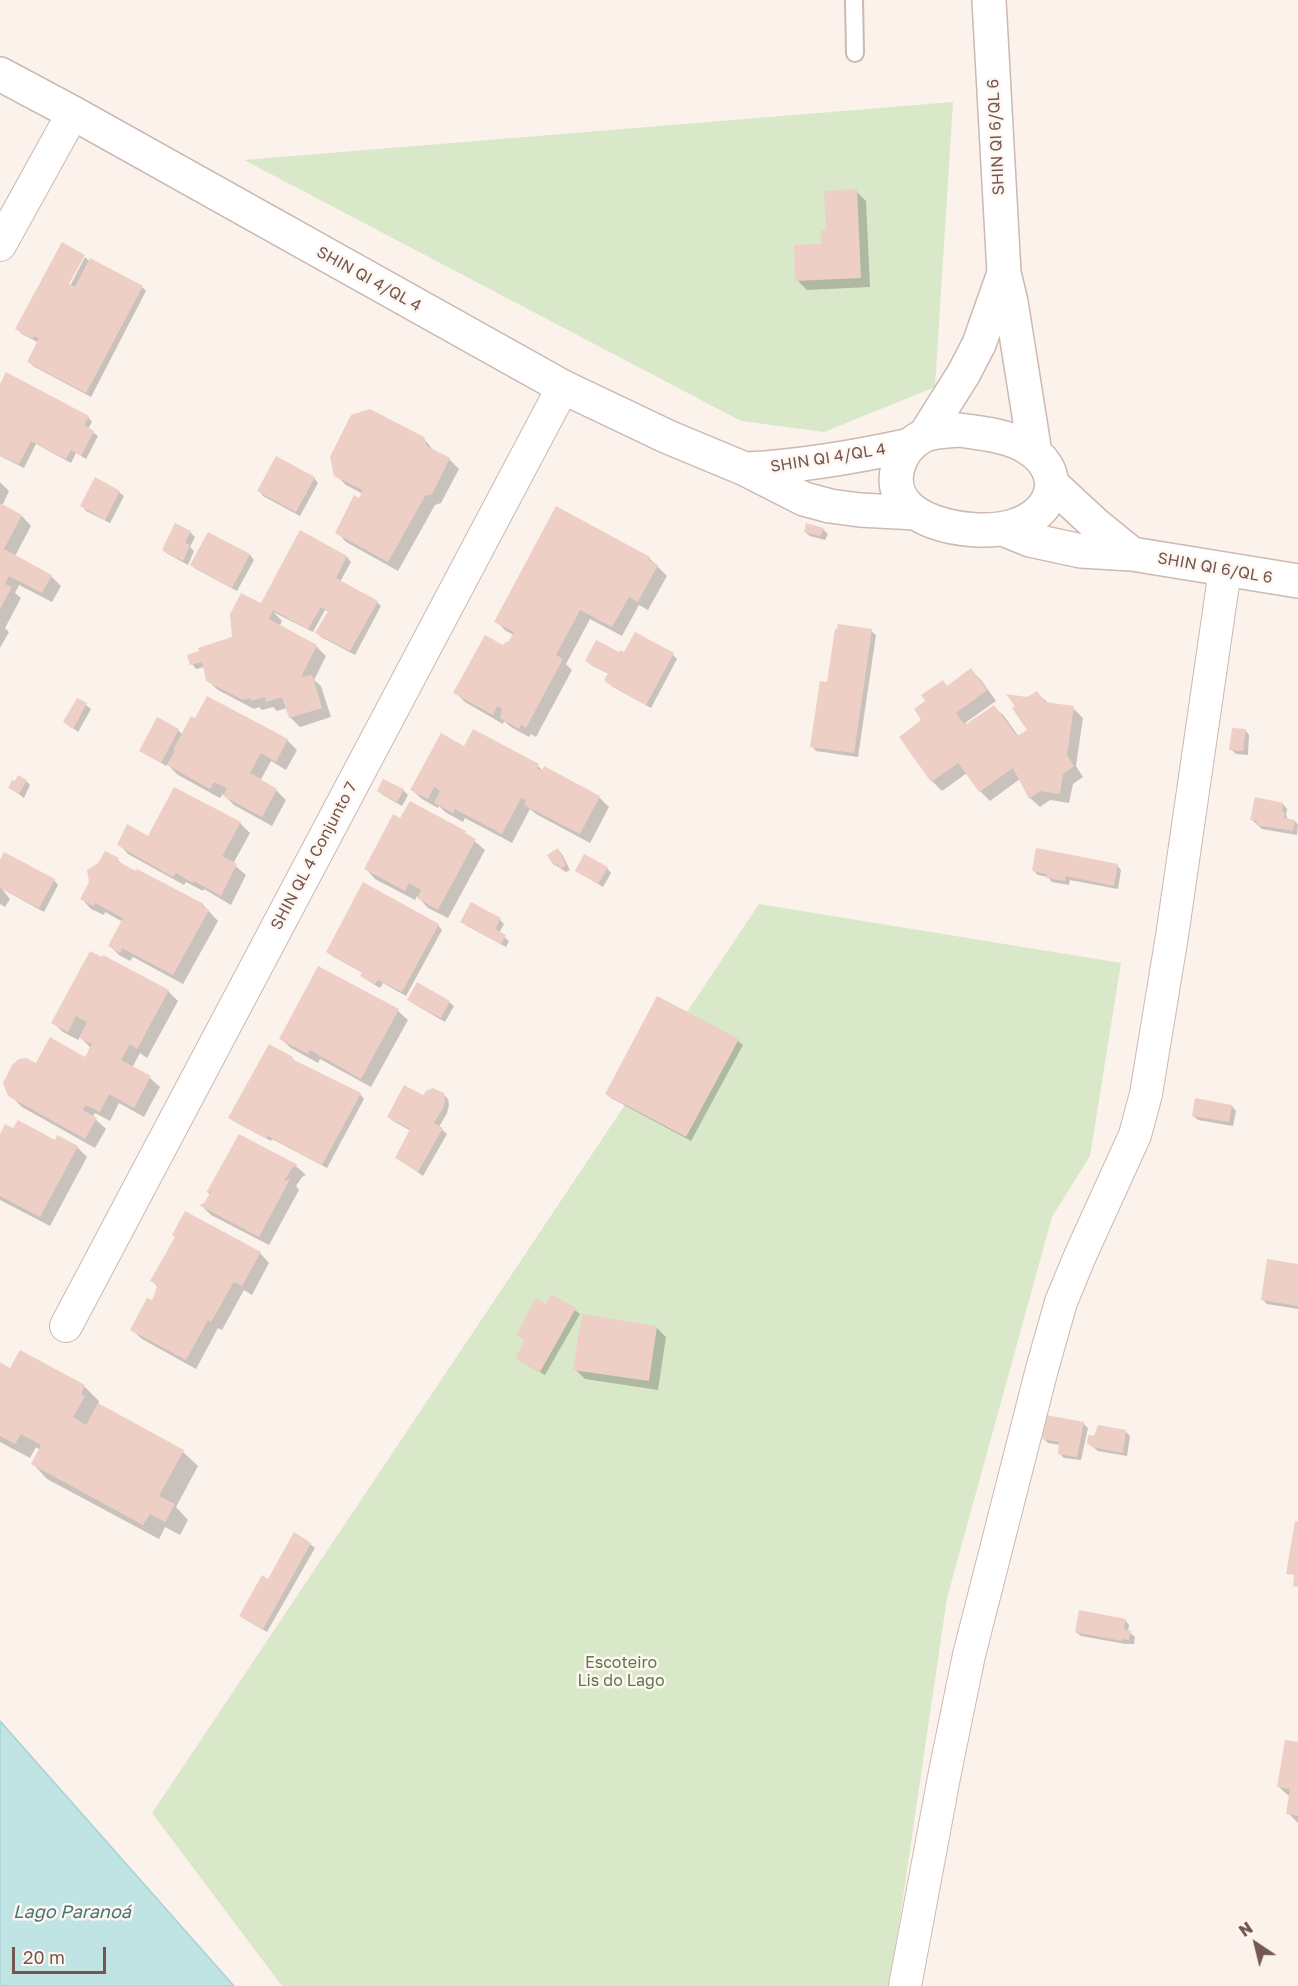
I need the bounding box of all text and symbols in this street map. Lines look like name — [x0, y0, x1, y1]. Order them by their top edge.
street label: SHIN QI 6/QL 6 — [983, 78, 1009, 196]
street label: SHIN QI 4/QL 4 — [313, 242, 425, 316]
street label: SHIN QI 4/QL 4 — [769, 439, 887, 477]
street label: SHIN QI 6/QL 6 — [1156, 548, 1274, 588]
street label: SHIN QL 4 Conjunto 7 — [267, 779, 361, 933]
park label: Escoteiro Lis do Lago — [577, 1653, 665, 1691]
water label: Lago Paranoá — [13, 1901, 131, 1923]
north arrow — [1226, 1914, 1286, 1974]
text: N — [1235, 1918, 1256, 1941]
scale bar — [15, 1935, 110, 1973]
text: 20 m — [23, 1946, 65, 1968]

